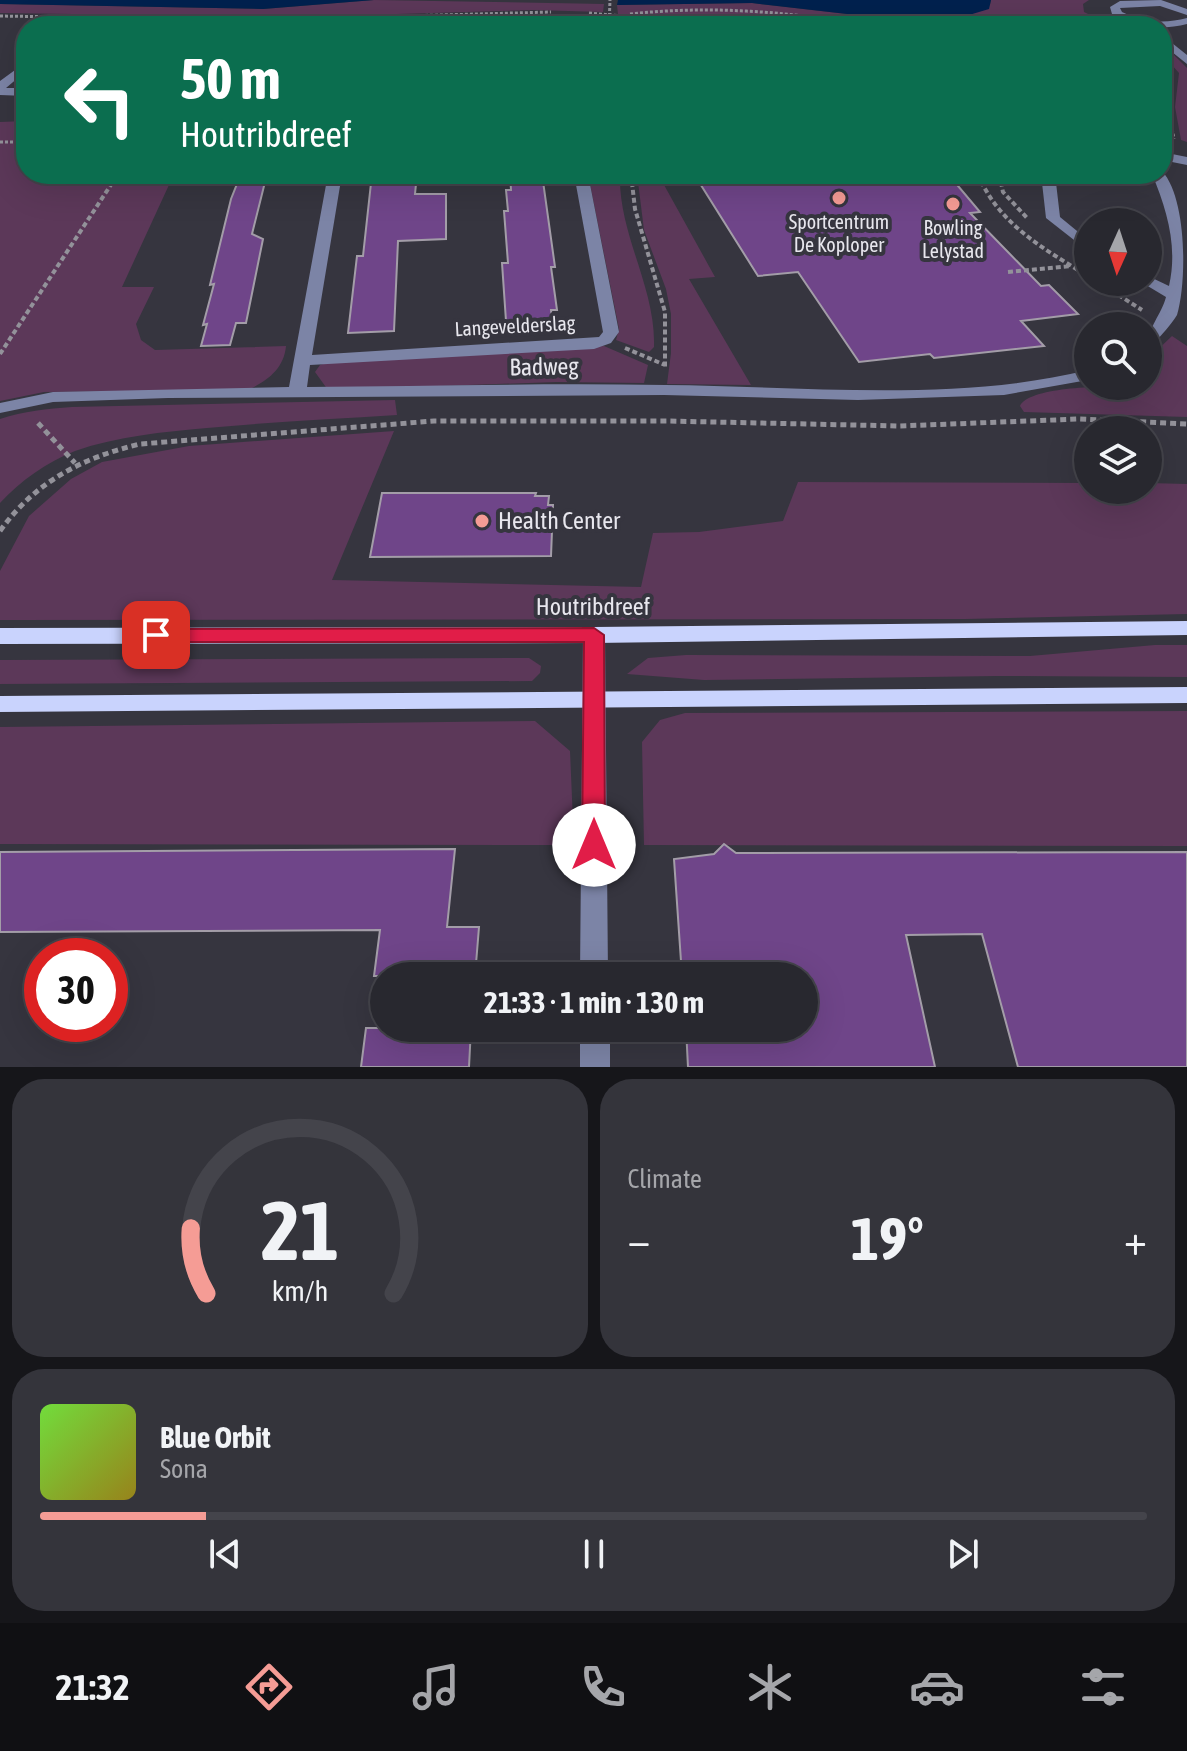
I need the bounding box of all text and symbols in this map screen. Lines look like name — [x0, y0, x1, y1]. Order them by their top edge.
text: 50 m — [180, 47, 281, 111]
icon: left — [48, 48, 152, 152]
text: Houtribdreef — [180, 113, 352, 155]
marker: Sportcentrum De Koploper — [830, 189, 848, 207]
marker: Bowling Lelystad — [944, 195, 962, 213]
north arrow — [1074, 208, 1162, 296]
map controls — [1074, 208, 1162, 504]
place label: Sportcentrum De Koploper — [789, 210, 889, 256]
place label: Bowling Lelystad — [922, 216, 984, 262]
street label: Langevelderslag — [454, 311, 576, 340]
button: search — [1074, 312, 1162, 400]
street label: Badweg — [509, 352, 580, 381]
button: layers — [1074, 416, 1162, 504]
place label: Health Center — [498, 507, 621, 534]
marker: Health Center — [473, 512, 491, 530]
street label: Houtribdreef — [536, 593, 651, 620]
pin — [122, 601, 190, 669]
icon: arrive — [134, 613, 178, 657]
position arrow — [552, 803, 636, 887]
speed limit sign: 30 — [24, 938, 128, 1042]
text: 21:33 · 1 min · 130 m — [484, 985, 704, 1019]
text: Climate — [628, 1164, 702, 1194]
text: 21 — [261, 1182, 339, 1278]
text: 19° — [851, 1204, 924, 1273]
text: − — [628, 1214, 650, 1264]
text: + — [1124, 1214, 1147, 1264]
text: km/h — [271, 1274, 328, 1307]
text: Blue Orbit — [160, 1420, 271, 1454]
text: Sona — [160, 1454, 208, 1484]
icon: previous — [203, 1532, 247, 1576]
icon: pause — [572, 1532, 616, 1576]
icon: next — [941, 1532, 985, 1576]
icon: directions — [241, 1659, 297, 1715]
icon: music — [408, 1659, 464, 1715]
icon: phone — [575, 1659, 631, 1715]
icon: climate — [742, 1659, 798, 1715]
icon: car — [909, 1659, 965, 1715]
icon: filters — [1075, 1659, 1131, 1715]
text: 21:32 — [55, 1666, 130, 1708]

